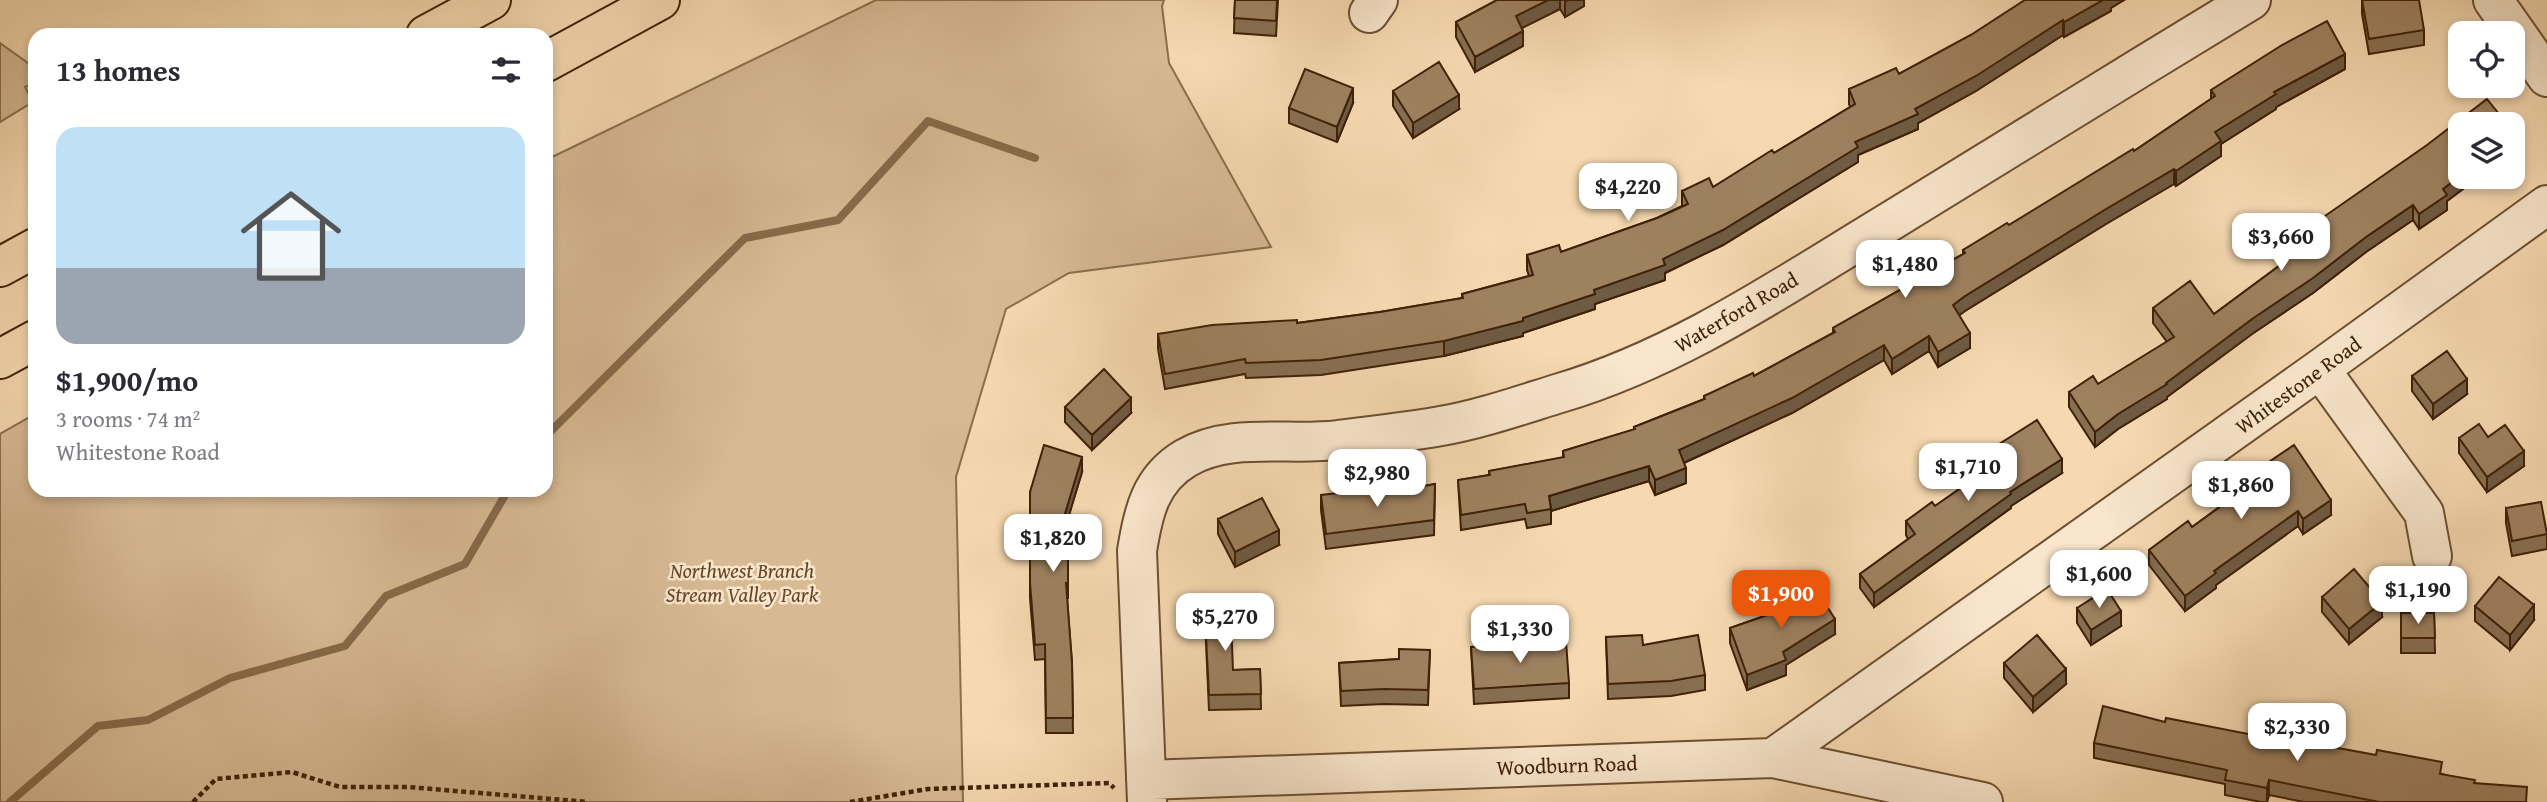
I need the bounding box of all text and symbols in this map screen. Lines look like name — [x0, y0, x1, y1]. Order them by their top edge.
map controls — [2448, 21, 2525, 189]
button: locate — [2448, 21, 2525, 98]
text: 13 homes — [56, 48, 181, 92]
icon: filters — [487, 51, 525, 89]
button: layers — [2448, 112, 2525, 189]
pin: $4,220 — [1571, 164, 1685, 223]
text: $4,220 — [1595, 169, 1661, 202]
icon: home — [228, 173, 354, 299]
pin: $3,660 — [2224, 214, 2338, 273]
text: $3,660 — [2248, 219, 2314, 252]
pin: $1,480 — [1848, 240, 1962, 300]
text: $1,480 — [1872, 246, 1938, 279]
street label: Waterford Road — [1668, 264, 1804, 360]
street label: Whitestone Road — [2228, 328, 2368, 441]
text: $1,900/mo — [56, 358, 198, 402]
text: 3 rooms · 74 m² — [56, 402, 200, 435]
text: Whitestone Road — [56, 435, 220, 468]
pin: $1,710 — [1911, 444, 2025, 503]
pin: $2,980 — [1320, 449, 1434, 509]
text: $1,710 — [1935, 449, 2001, 482]
text: $2,980 — [1344, 455, 1410, 488]
pin: $1,860 — [2184, 462, 2298, 521]
text: $1,860 — [2208, 467, 2274, 500]
pin: $1,820 — [996, 514, 1110, 574]
text: $1,820 — [1020, 520, 1086, 553]
pin: $1,600 — [2042, 550, 2156, 610]
park label: Northwest Branch Stream Valley Park — [666, 555, 819, 610]
text: $1,600 — [2066, 556, 2132, 589]
pin: $1,190 — [2361, 566, 2475, 626]
pin: $1,900 — [1724, 570, 1838, 630]
text: $1,190 — [2385, 572, 2451, 605]
text: $1,900 — [1748, 576, 1814, 609]
pin: $5,270 — [1168, 594, 1282, 653]
text: $5,270 — [1192, 599, 1258, 632]
pin: $1,330 — [1463, 606, 1577, 665]
text: $1,330 — [1487, 611, 1553, 644]
pin: $2,330 — [2240, 704, 2354, 763]
text: $2,330 — [2264, 709, 2330, 742]
street label: Woodburn Road — [1496, 747, 1639, 783]

